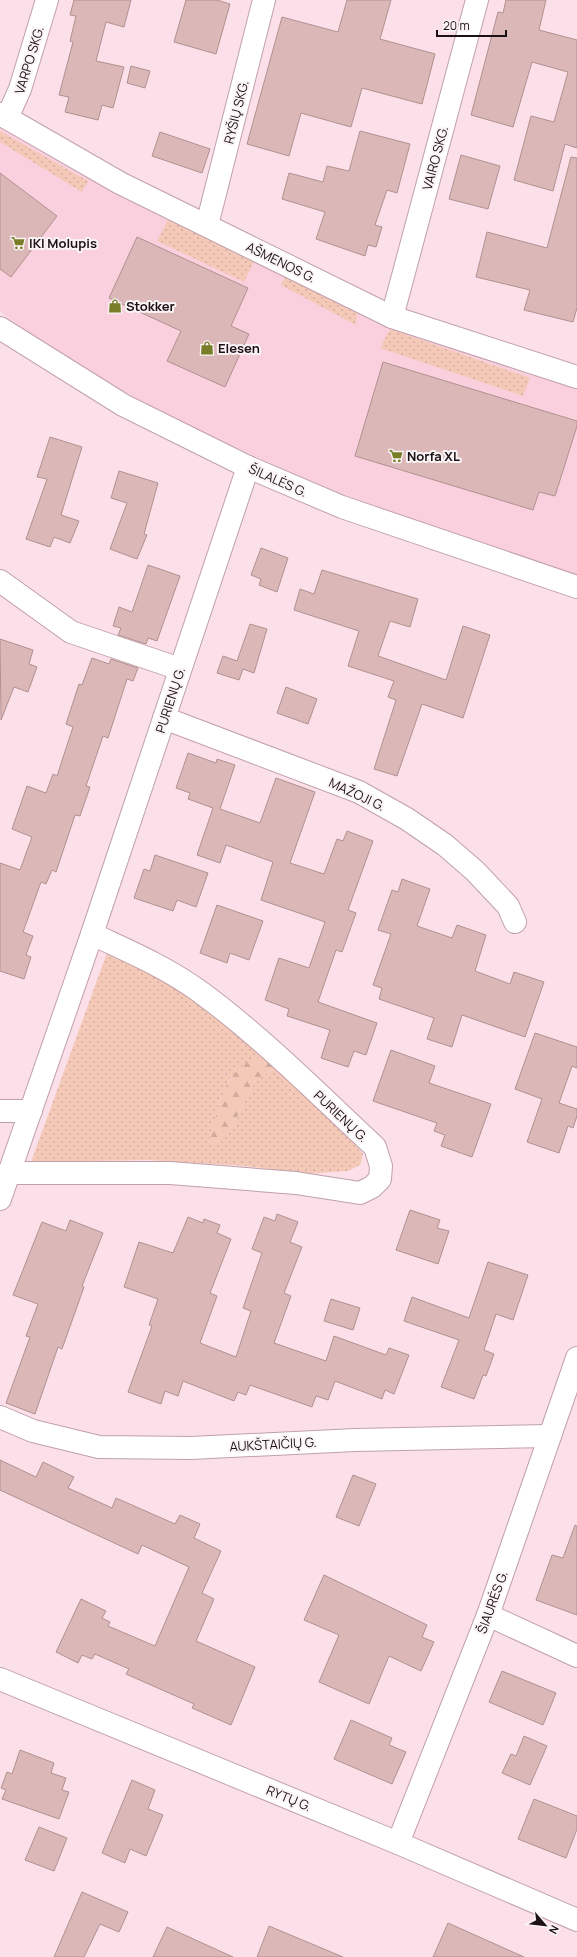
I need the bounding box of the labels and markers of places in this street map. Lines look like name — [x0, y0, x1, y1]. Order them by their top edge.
place label: IKI Molupis — [29, 234, 97, 252]
supermarket icon: IKI Molupis — [10, 235, 26, 251]
place label: Stokker — [126, 297, 175, 315]
shop icon: Stokker — [107, 298, 123, 314]
place label: Elesen — [218, 339, 260, 357]
shop icon: Elesen — [199, 340, 215, 356]
place label: Norfa XL — [407, 447, 460, 465]
supermarket icon: Norfa XL — [388, 448, 404, 464]

